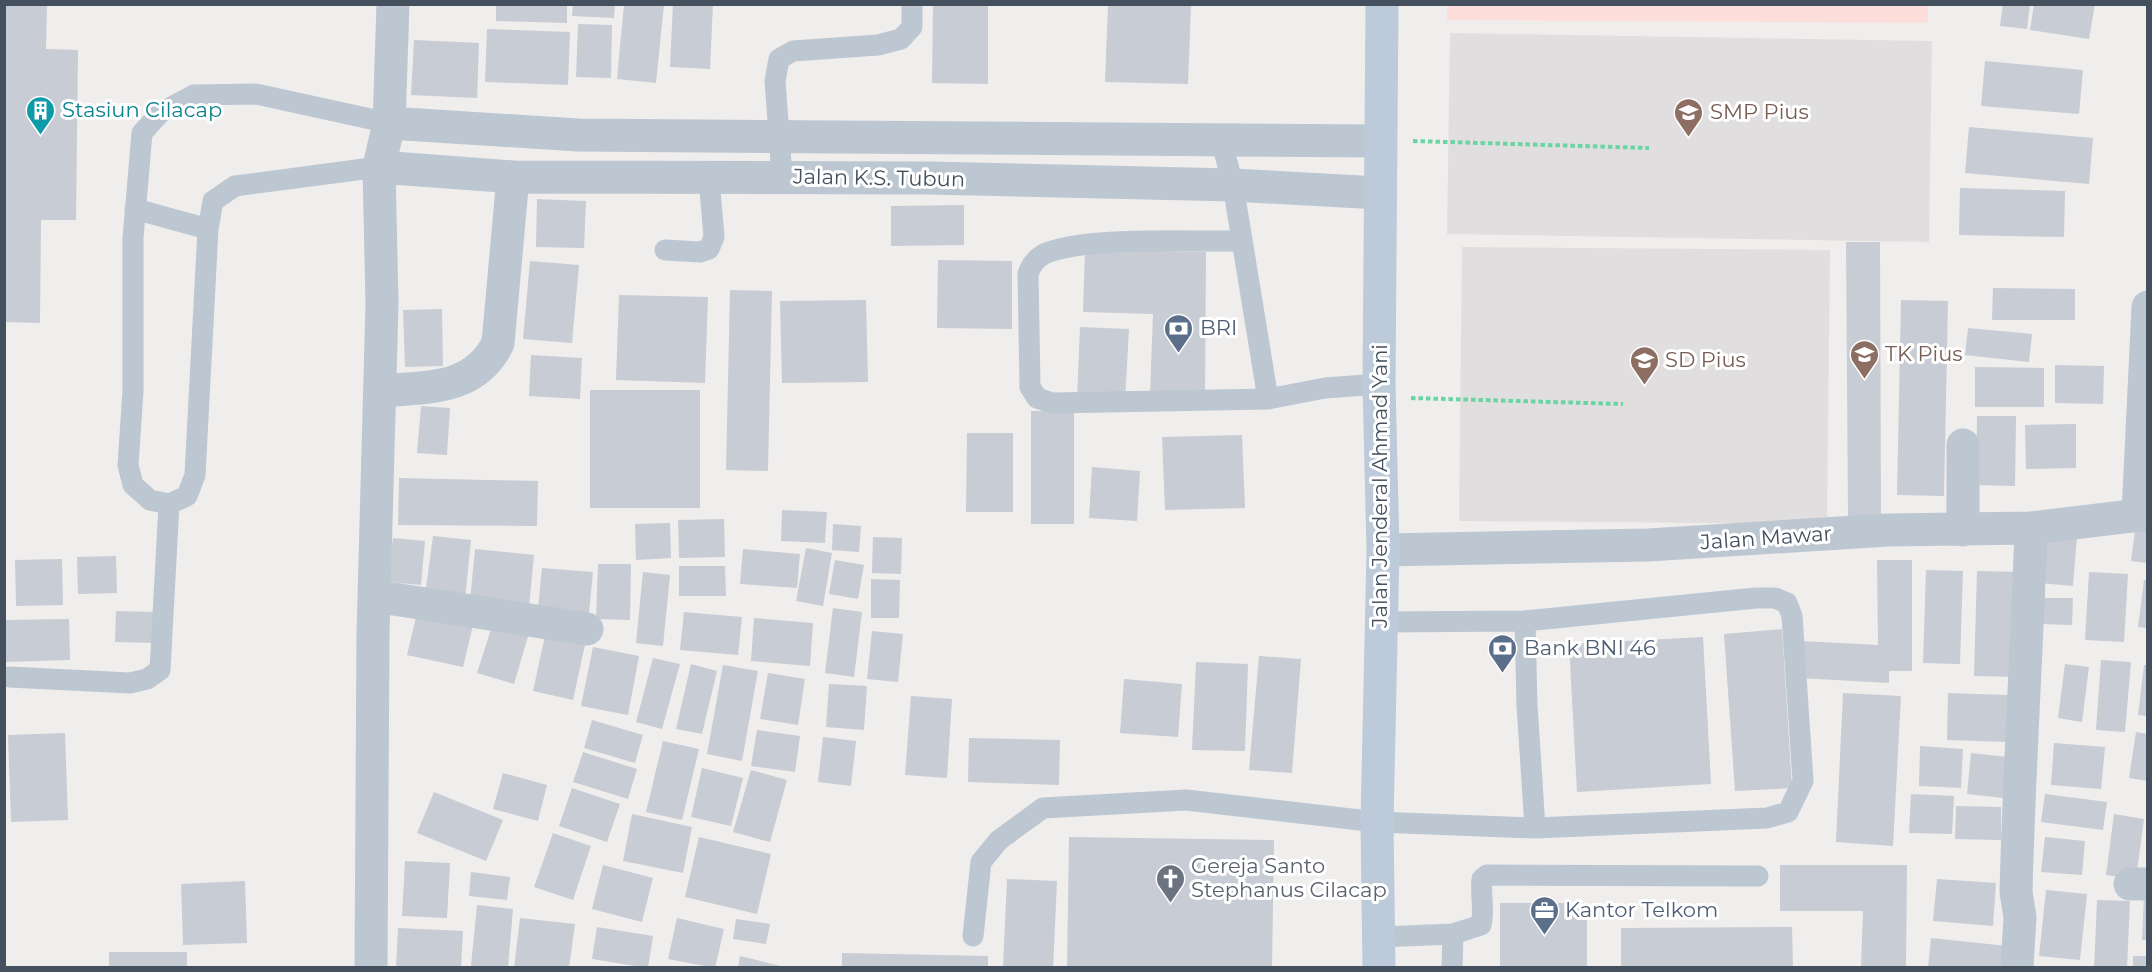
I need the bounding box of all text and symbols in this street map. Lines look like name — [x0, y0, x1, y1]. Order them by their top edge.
building icon: Stasiun Cilacap — [25, 94, 57, 136]
school or university icon: SMP Pius — [1673, 96, 1705, 138]
place label: Stasiun Cilacap — [62, 97, 222, 122]
place label: SMP Pius — [1710, 99, 1809, 124]
street label: Jalan K.S. Tubun — [792, 163, 965, 191]
bank icon: BRI — [1163, 312, 1195, 354]
place label: BRI — [1200, 315, 1237, 340]
school or university icon: TK Pius — [1848, 338, 1880, 380]
place label: TK Pius — [1885, 341, 1963, 366]
street label: Jalan Jenderal Ahmad Yani — [1367, 344, 1392, 629]
school or university icon: SD Pius — [1628, 344, 1660, 386]
place label: SD Pius — [1665, 347, 1746, 372]
street label: Jalan Mawar — [1698, 520, 1833, 555]
bank icon: Bank BNI 46 — [1487, 632, 1519, 674]
place label: Bank BNI 46 — [1524, 635, 1656, 660]
place label: Gereja Santo Stephanus Cilacap — [1191, 853, 1387, 902]
church icon: Gereja Santo Stephanus Cilacap — [1154, 862, 1186, 904]
office icon: Kantor Telkom — [1528, 894, 1560, 936]
place label: Kantor Telkom — [1565, 897, 1718, 922]

